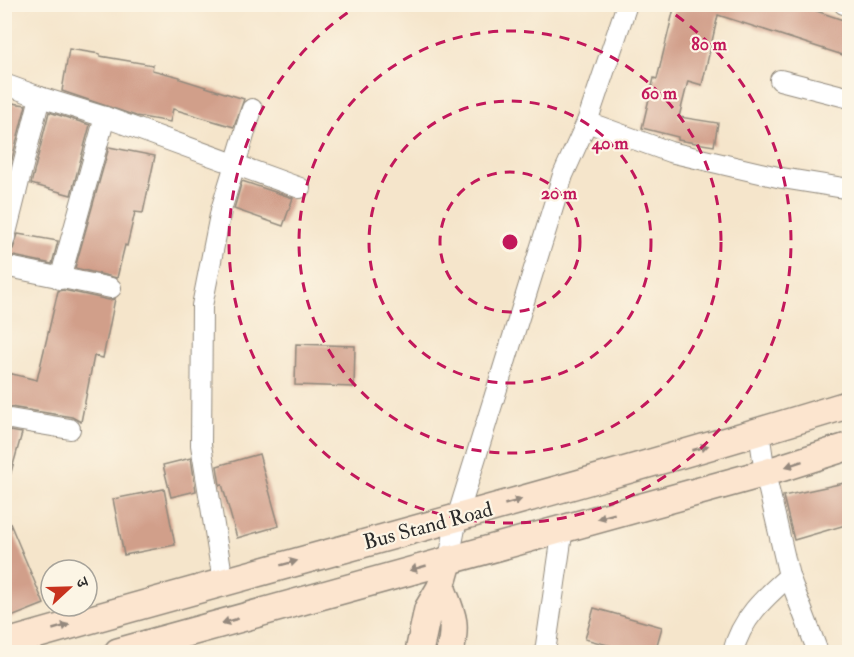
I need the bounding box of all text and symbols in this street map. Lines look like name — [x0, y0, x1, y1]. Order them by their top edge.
text: 80 m — [691, 33, 728, 56]
text: 60 m — [641, 82, 678, 105]
text: 40 m — [591, 132, 629, 155]
text: 20 m — [541, 182, 578, 205]
centre of rings — [500, 232, 520, 252]
one-way arrow — [691, 443, 709, 453]
one-way arrow — [785, 459, 803, 469]
street label: Bus Stand Road — [360, 496, 496, 556]
one-way arrow — [504, 497, 522, 506]
one-way arrow — [597, 512, 615, 521]
north arrow — [39, 558, 99, 618]
one-way arrow — [280, 558, 298, 567]
one-way arrow — [409, 564, 427, 573]
text: उ — [71, 574, 93, 592]
one-way arrow — [221, 617, 239, 626]
one-way arrow — [52, 622, 70, 631]

